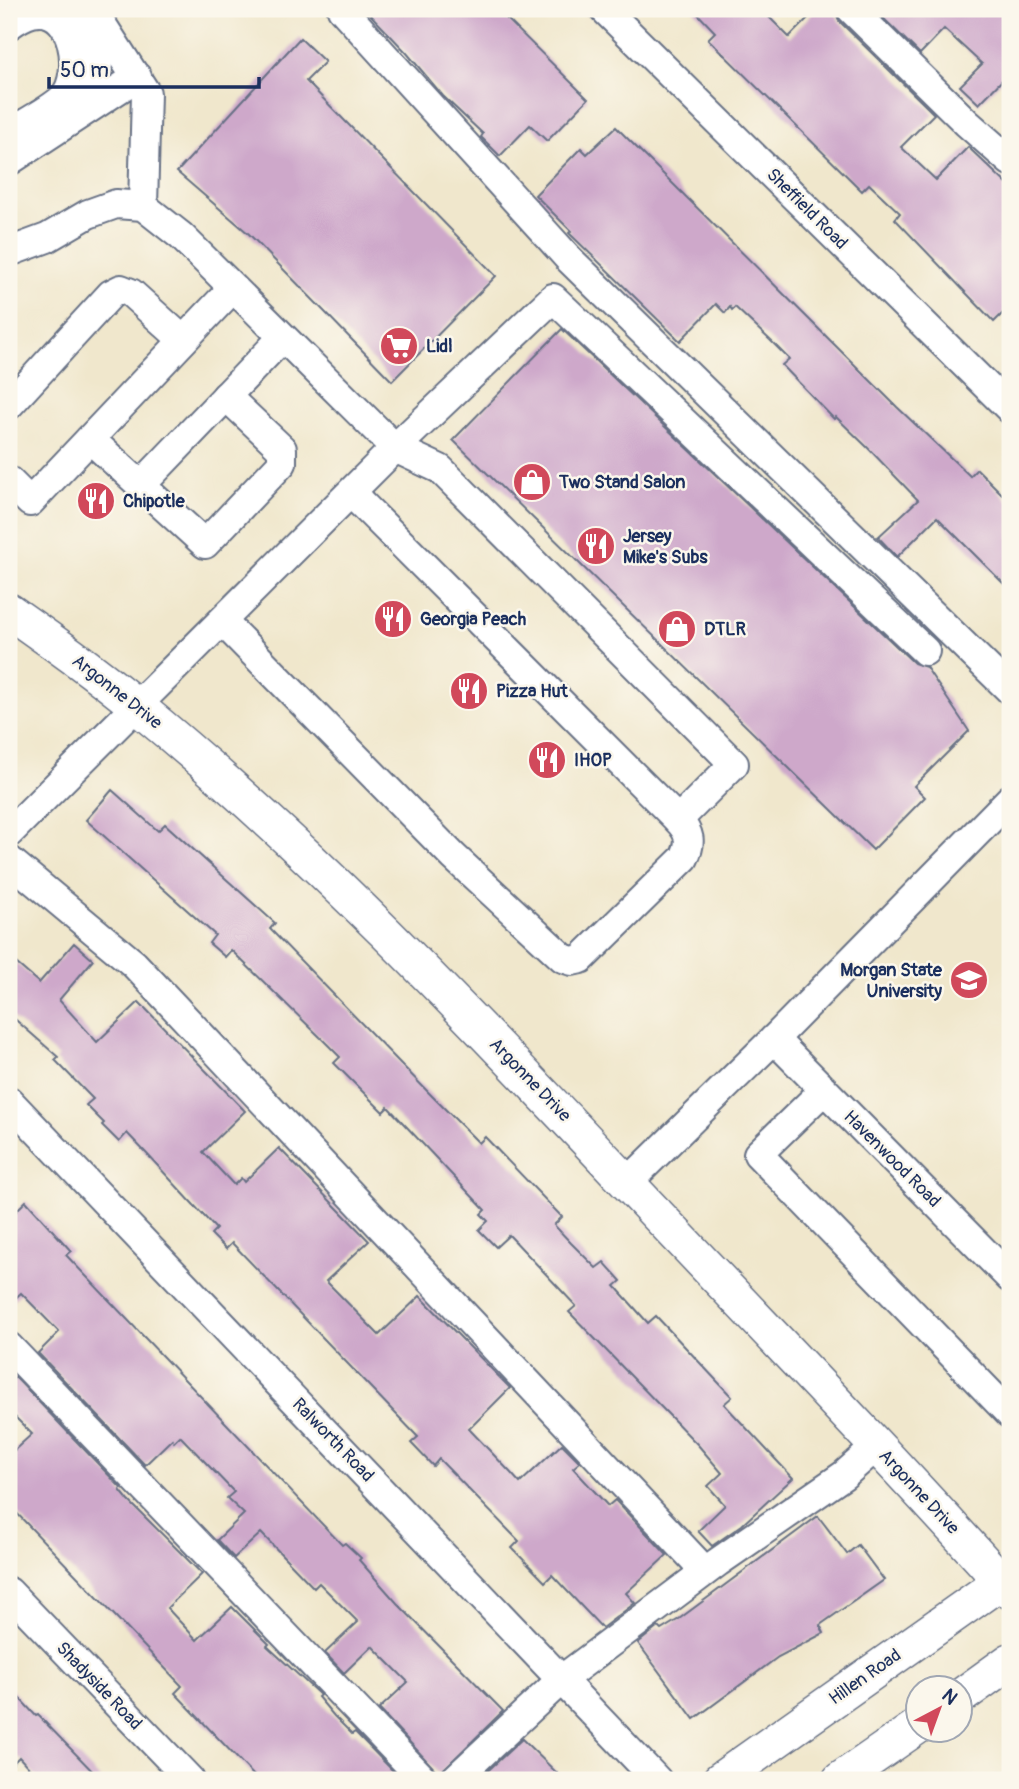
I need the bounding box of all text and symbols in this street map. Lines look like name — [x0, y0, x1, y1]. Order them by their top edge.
scale bar — [49, 46, 259, 90]
text: 50 m — [60, 57, 109, 84]
street label: Sheffield Road — [761, 163, 853, 255]
supermarket icon: Lidl — [378, 325, 420, 367]
place label: Lidl — [426, 335, 452, 358]
shop icon: Two Stand Salon — [511, 461, 553, 503]
place label: Two Stand Salon — [558, 471, 686, 494]
restaurant icon: Chipotle — [75, 480, 117, 522]
place label: Chipotle — [123, 490, 186, 513]
restaurant icon: Jersey Mike's Subs — [575, 525, 617, 567]
place label: Jersey Mike's Subs — [623, 525, 708, 569]
restaurant icon: Georgia Peach — [372, 598, 414, 640]
place label: Georgia Peach — [420, 608, 527, 631]
shop icon: DTLR — [656, 608, 698, 650]
place label: DTLR — [704, 618, 746, 641]
street label: Argonne Drive — [67, 650, 167, 734]
restaurant icon: Pizza Hut — [448, 670, 490, 712]
place label: Pizza Hut — [496, 680, 569, 703]
restaurant icon: IHOP — [526, 739, 568, 781]
place label: IHOP — [574, 749, 612, 772]
place label: Morgan State University — [840, 959, 943, 1003]
school or university icon: Morgan State University — [948, 959, 990, 1001]
street label: Argonne Drive — [484, 1033, 576, 1127]
street label: Havenwood Road — [839, 1106, 945, 1212]
street label: Ralworth Road — [287, 1393, 379, 1487]
street label: Argonne Drive — [874, 1445, 964, 1540]
street label: Shadyside Road — [51, 1637, 147, 1735]
street label: Hillen Road — [824, 1644, 906, 1710]
north arrow — [904, 1674, 974, 1744]
text: N — [937, 1684, 962, 1710]

